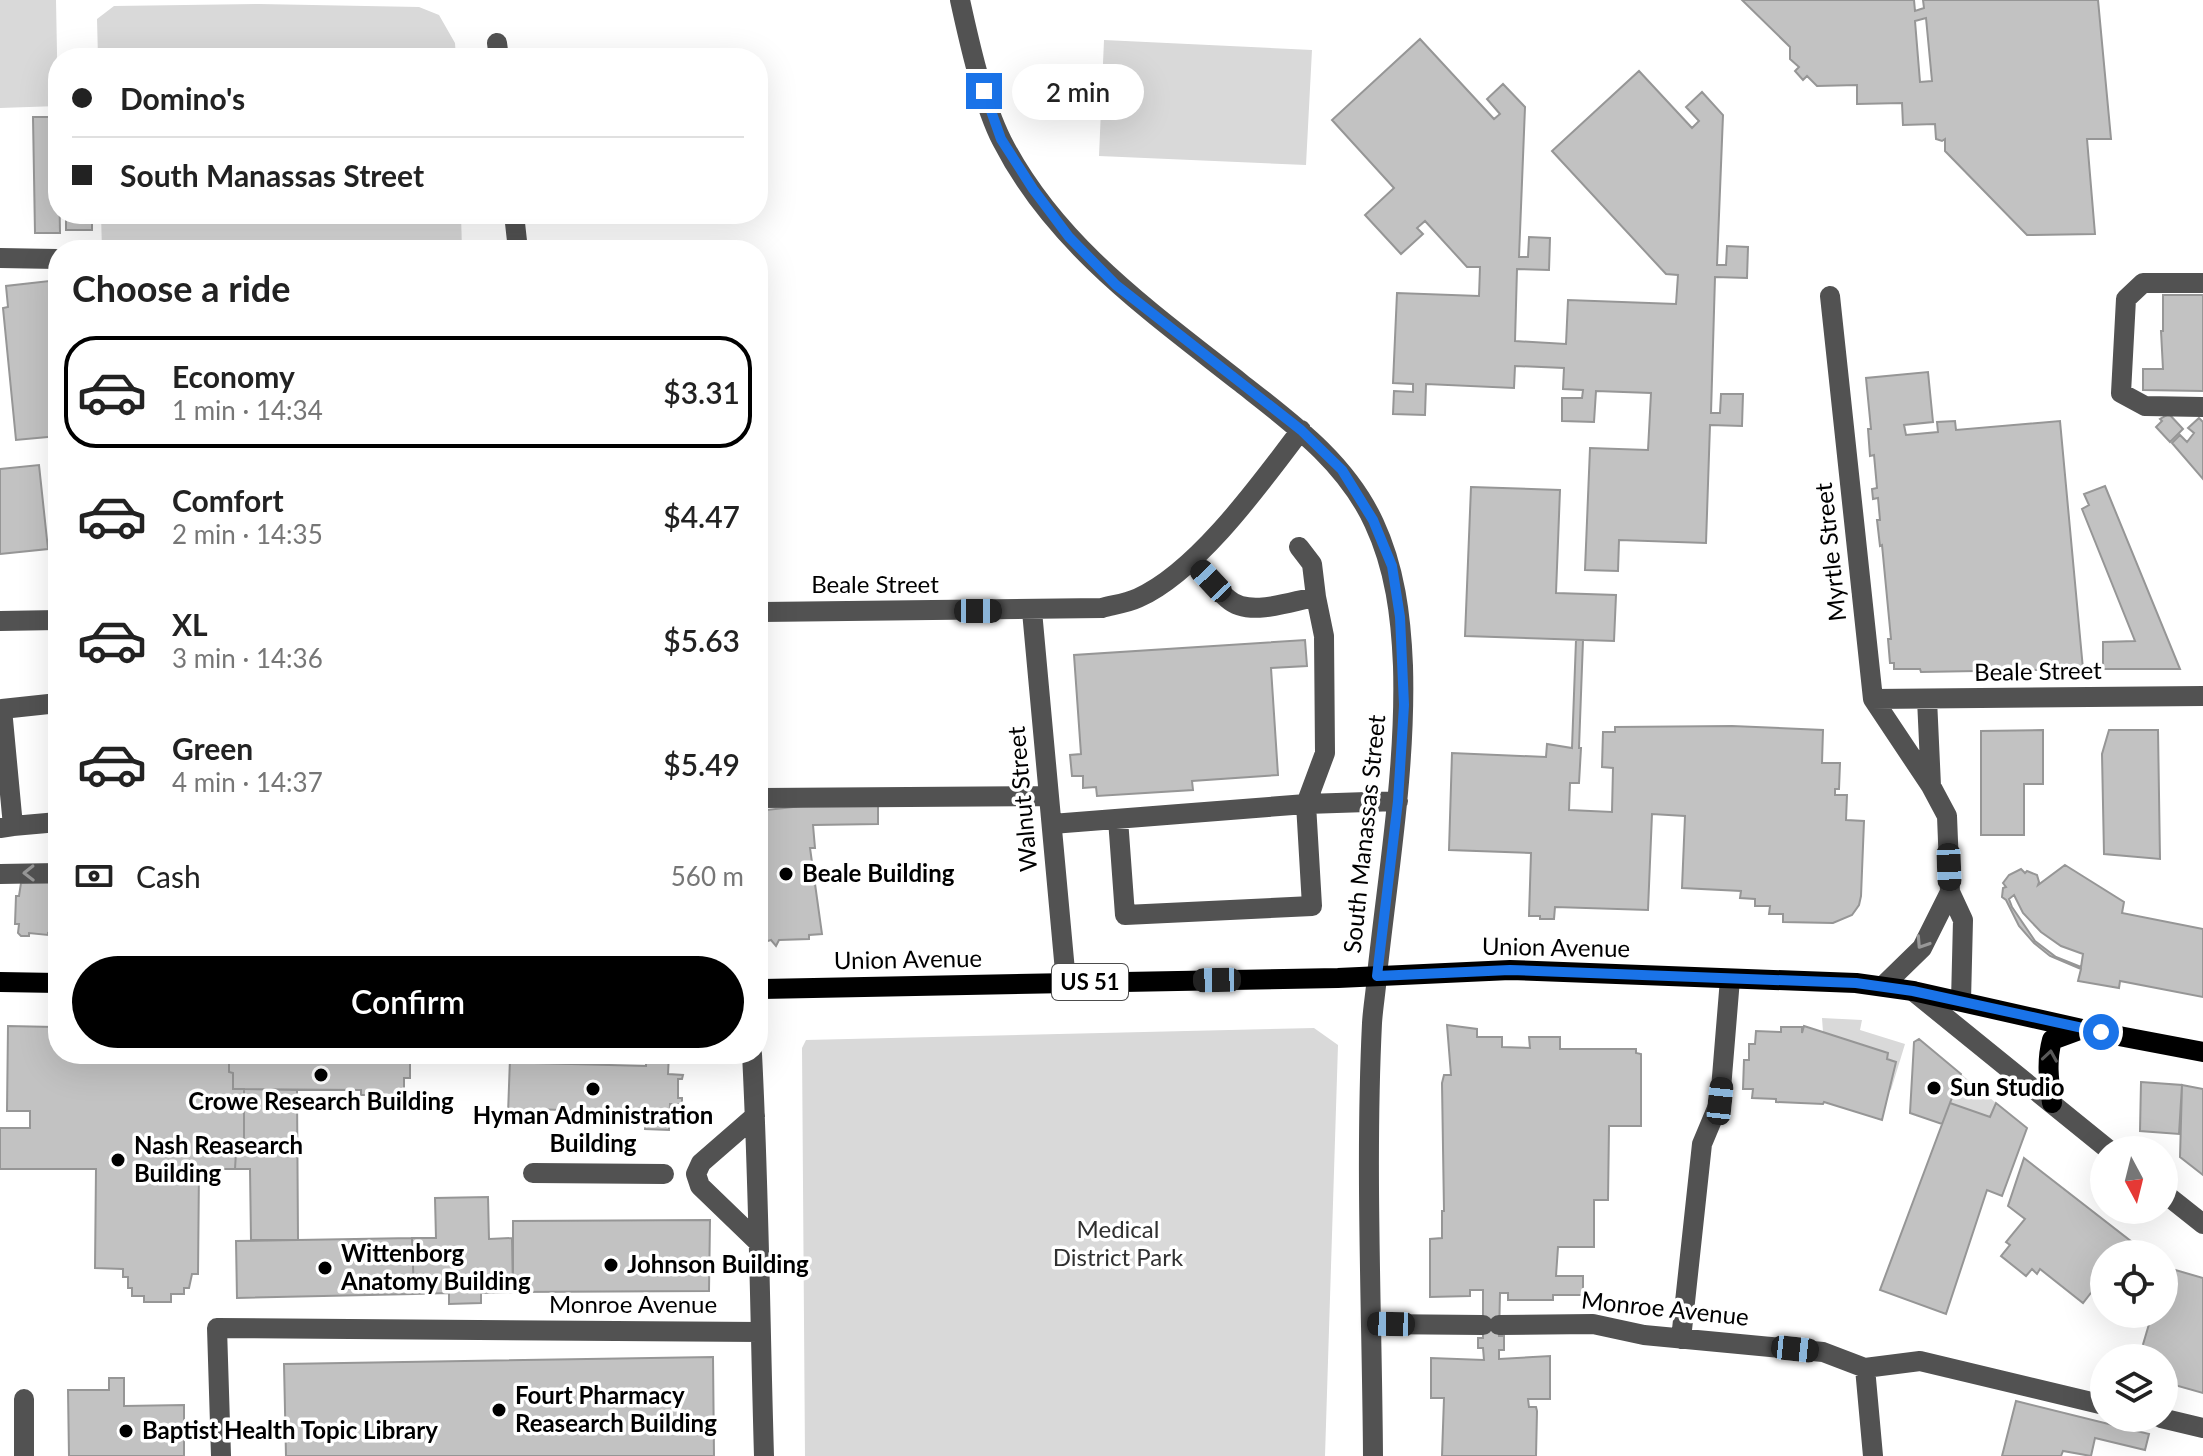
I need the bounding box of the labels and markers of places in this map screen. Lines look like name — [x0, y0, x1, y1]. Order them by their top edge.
place label: Beale Building — [802, 858, 955, 887]
marker: Beale Building — [777, 865, 795, 883]
marker: Crowe Research Building — [312, 1066, 330, 1084]
place label: Sun Studio — [1950, 1072, 2064, 1101]
marker: Sun Studio — [1925, 1079, 1943, 1097]
marker: Hyman Administration Building — [584, 1080, 602, 1098]
place label: Crowe Research Building — [188, 1086, 454, 1115]
place label: Hyman Administration Building — [473, 1100, 713, 1157]
place label: Nash Reasearch Building — [134, 1130, 303, 1187]
marker: Nash Reasearch Building — [109, 1151, 127, 1169]
place label: Wittenborg Anatomy Building — [340, 1238, 531, 1295]
place label: Johnson Building — [627, 1249, 809, 1278]
marker: Johnson Building — [602, 1256, 620, 1274]
marker: Wittenborg Anatomy Building — [316, 1259, 334, 1277]
place label: Fourt Pharmacy Reasearch Building — [515, 1380, 717, 1437]
marker: Fourt Pharmacy Reasearch Building — [490, 1401, 508, 1419]
place label: Baptist Health Topic Library — [142, 1415, 438, 1444]
marker: Baptist Health Topic Library — [117, 1422, 135, 1440]

